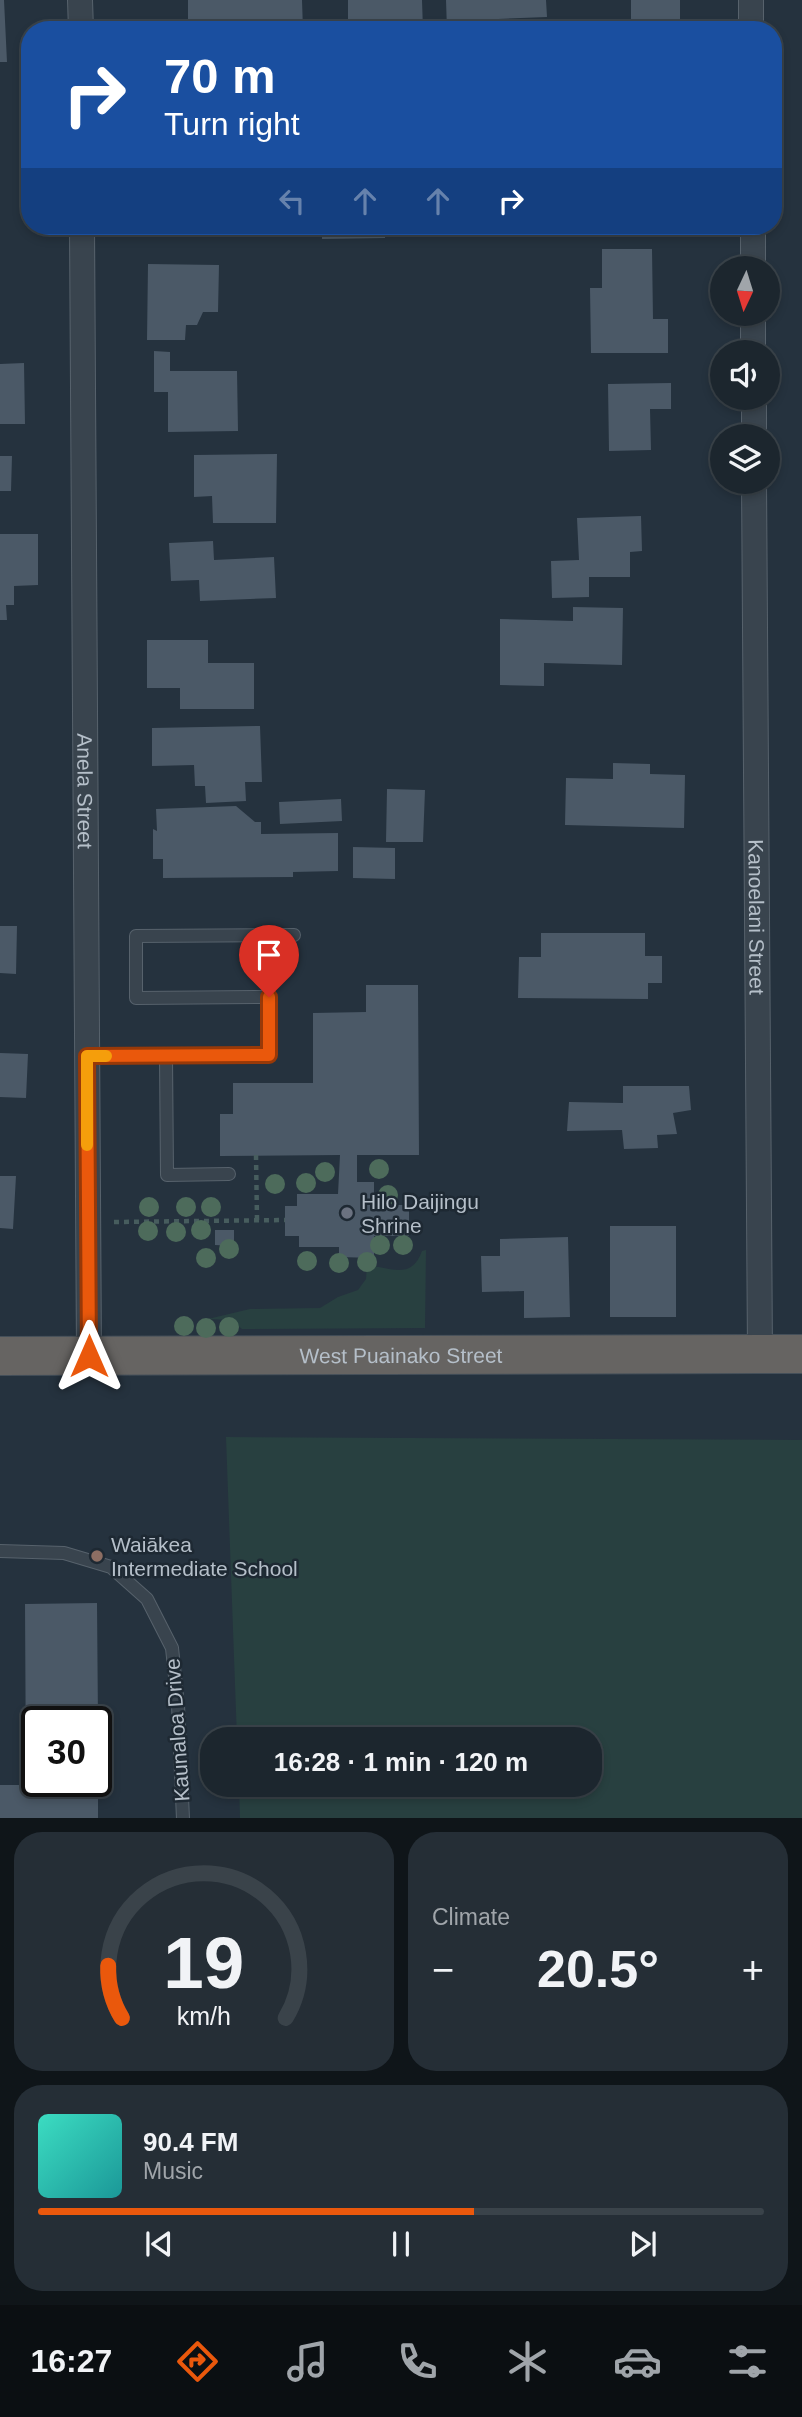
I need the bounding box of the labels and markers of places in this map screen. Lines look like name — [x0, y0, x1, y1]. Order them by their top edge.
pin — [239, 925, 299, 997]
place label: Hilo Daijingu Shrine — [361, 1190, 479, 1237]
marker: Hilo Daijingu Shrine — [339, 1205, 355, 1221]
place label: Waiākea Intermediate School — [111, 1533, 298, 1580]
marker: Waiākea Intermediate School — [89, 1548, 105, 1564]

